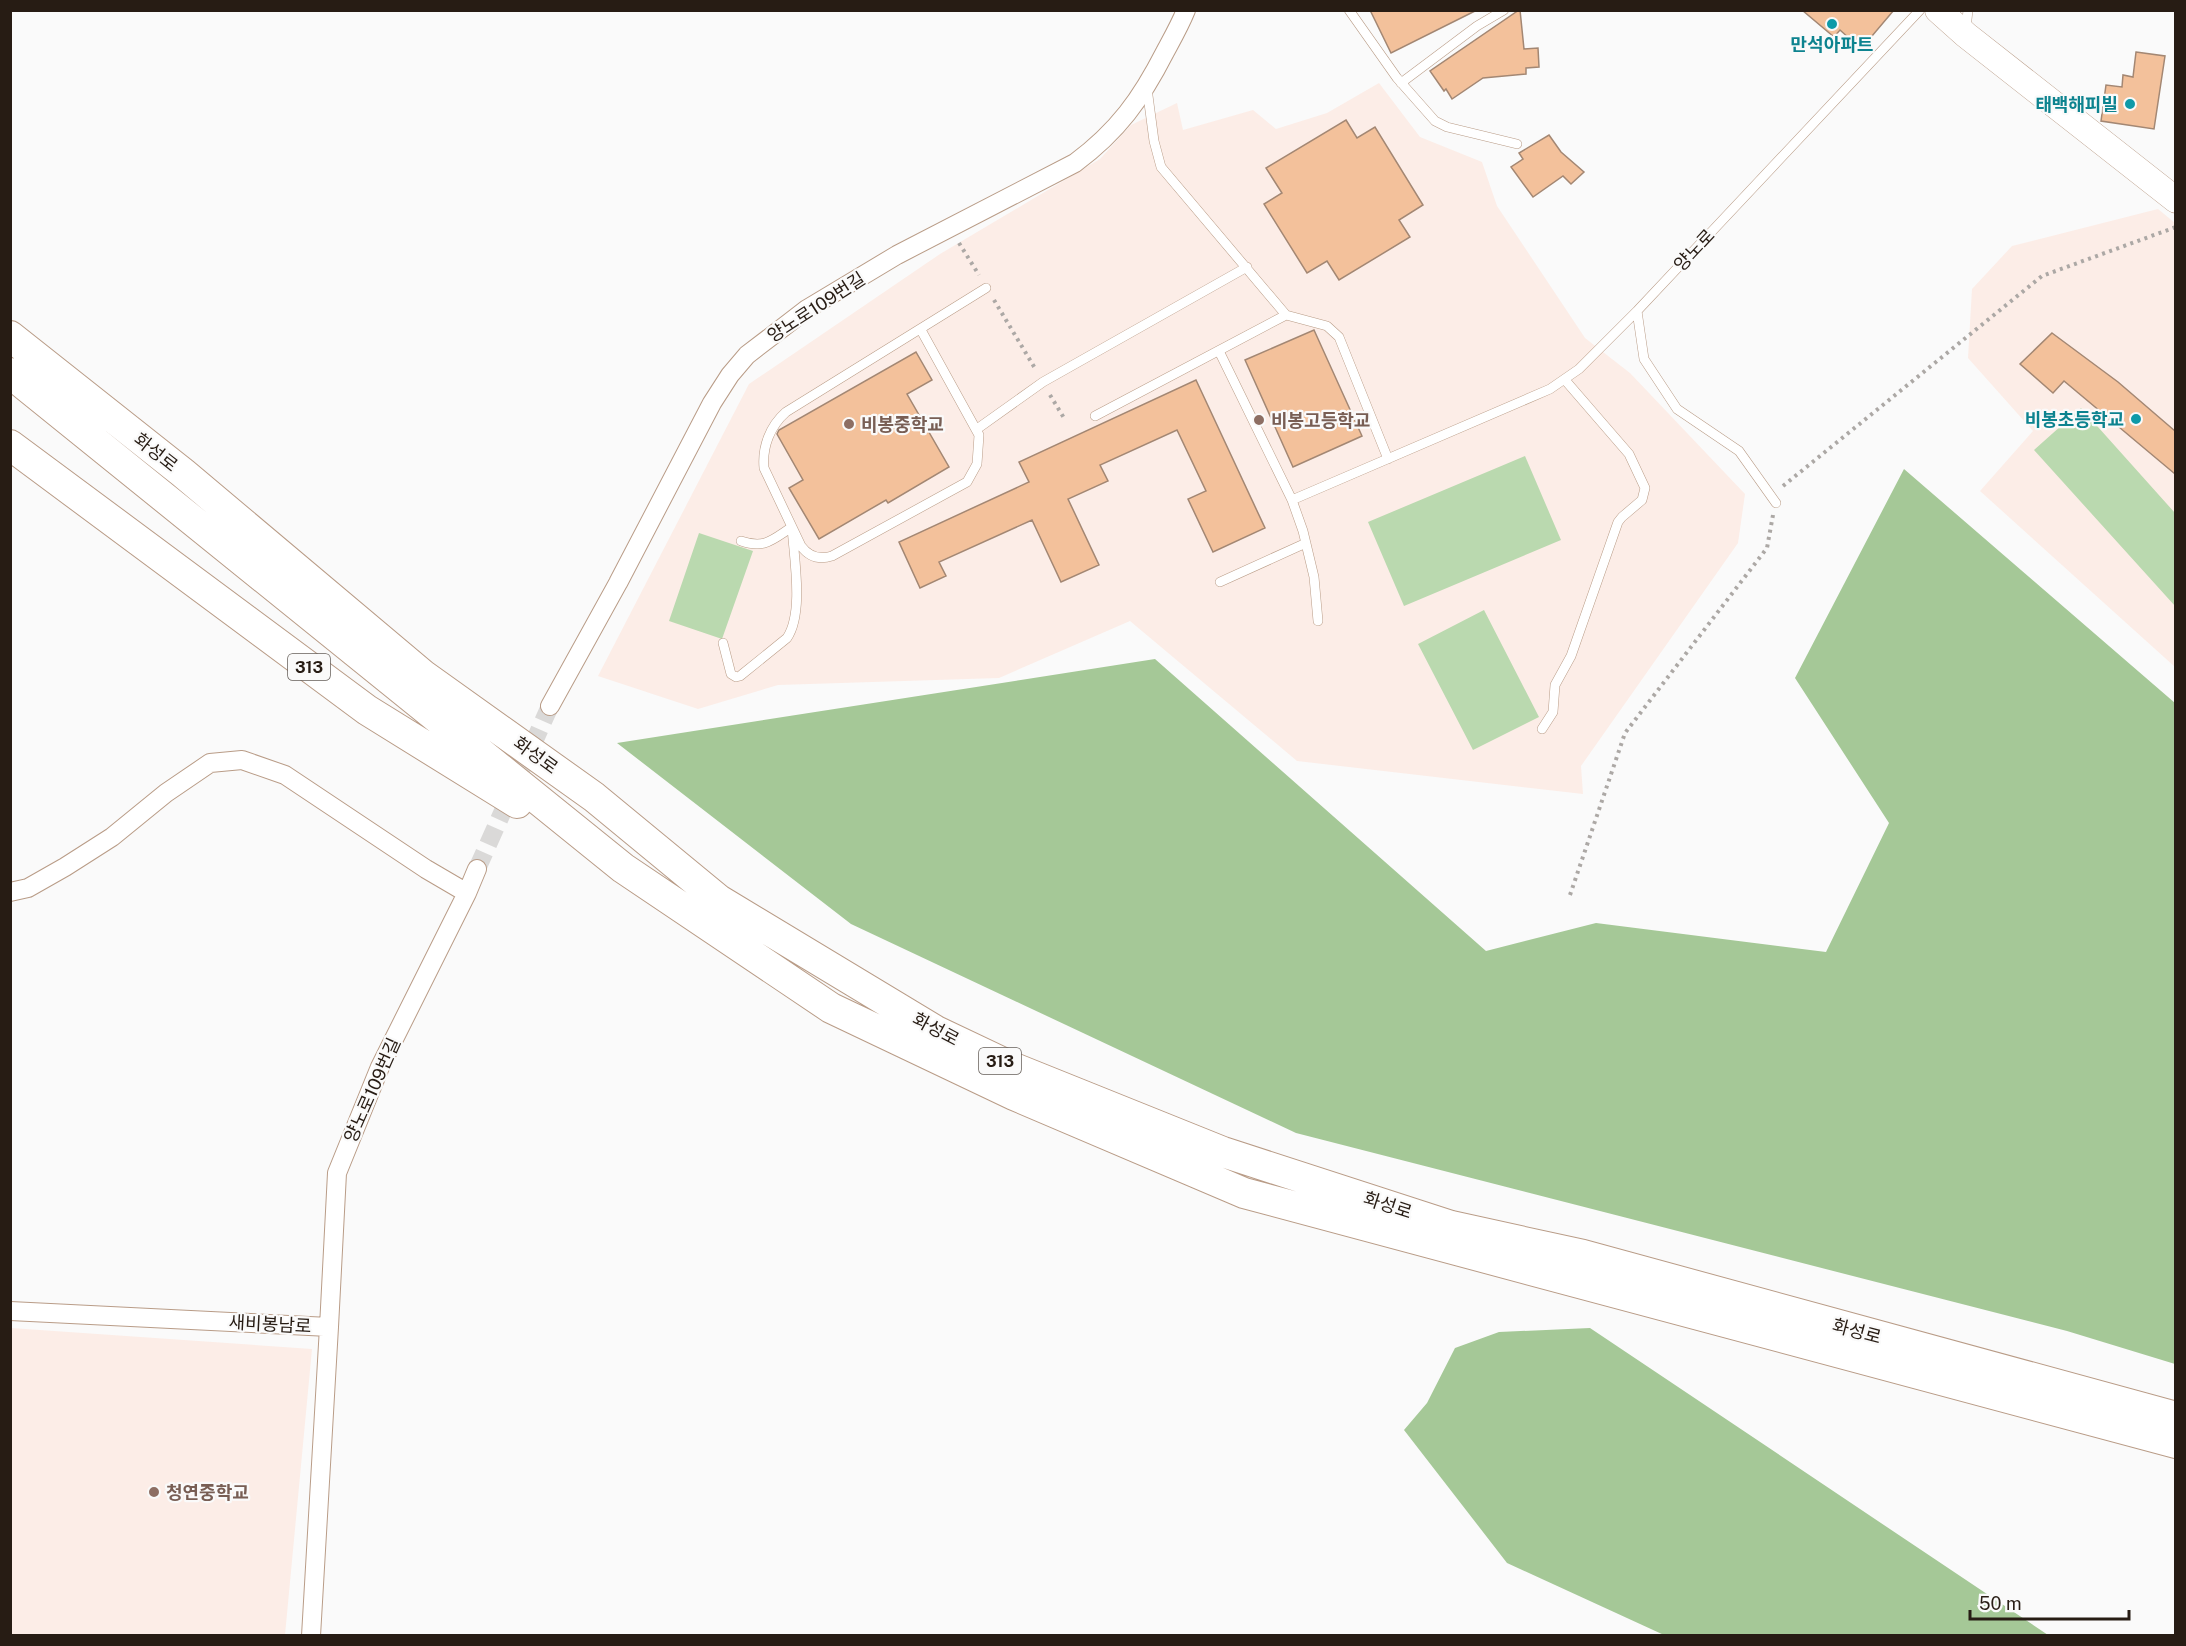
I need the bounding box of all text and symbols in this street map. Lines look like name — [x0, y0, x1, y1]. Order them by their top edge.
marker: 만석아파트 — [1825, 17, 1839, 31]
place label: 만석아파트 — [1791, 34, 1873, 55]
place label: 태백해피빌 — [2035, 94, 2118, 115]
marker: 태백해피빌 — [2123, 97, 2137, 111]
street label: 양노로 — [1669, 225, 1719, 275]
street label: 양노로109번길 — [763, 268, 869, 346]
place label: 비봉초등학교 — [2025, 409, 2124, 430]
place label: 비봉고등학교 — [1271, 410, 1370, 431]
marker: 비봉초등학교 — [2129, 412, 2143, 426]
marker: 비봉고등학교 — [1252, 413, 1266, 427]
place label: 비봉중학교 — [861, 414, 944, 435]
marker: 비봉중학교 — [842, 417, 856, 431]
street label: 화성로 — [130, 428, 182, 476]
road number: 313 — [288, 654, 330, 680]
street label: 화성로 — [510, 732, 562, 778]
street label: 화성로 — [909, 1008, 963, 1050]
street label: 양노로109번길 — [340, 1034, 404, 1146]
road number: 313 — [979, 1048, 1021, 1074]
street label: 화성로 — [1361, 1187, 1415, 1223]
street label: 새비봉남로 — [228, 1311, 312, 1337]
street label: 화성로 — [1830, 1314, 1884, 1348]
place label: 청연중학교 — [166, 1482, 249, 1503]
marker: 청연중학교 — [147, 1485, 161, 1499]
scale bar — [1970, 1583, 2129, 1621]
text: 50 m — [1979, 1593, 2022, 1614]

